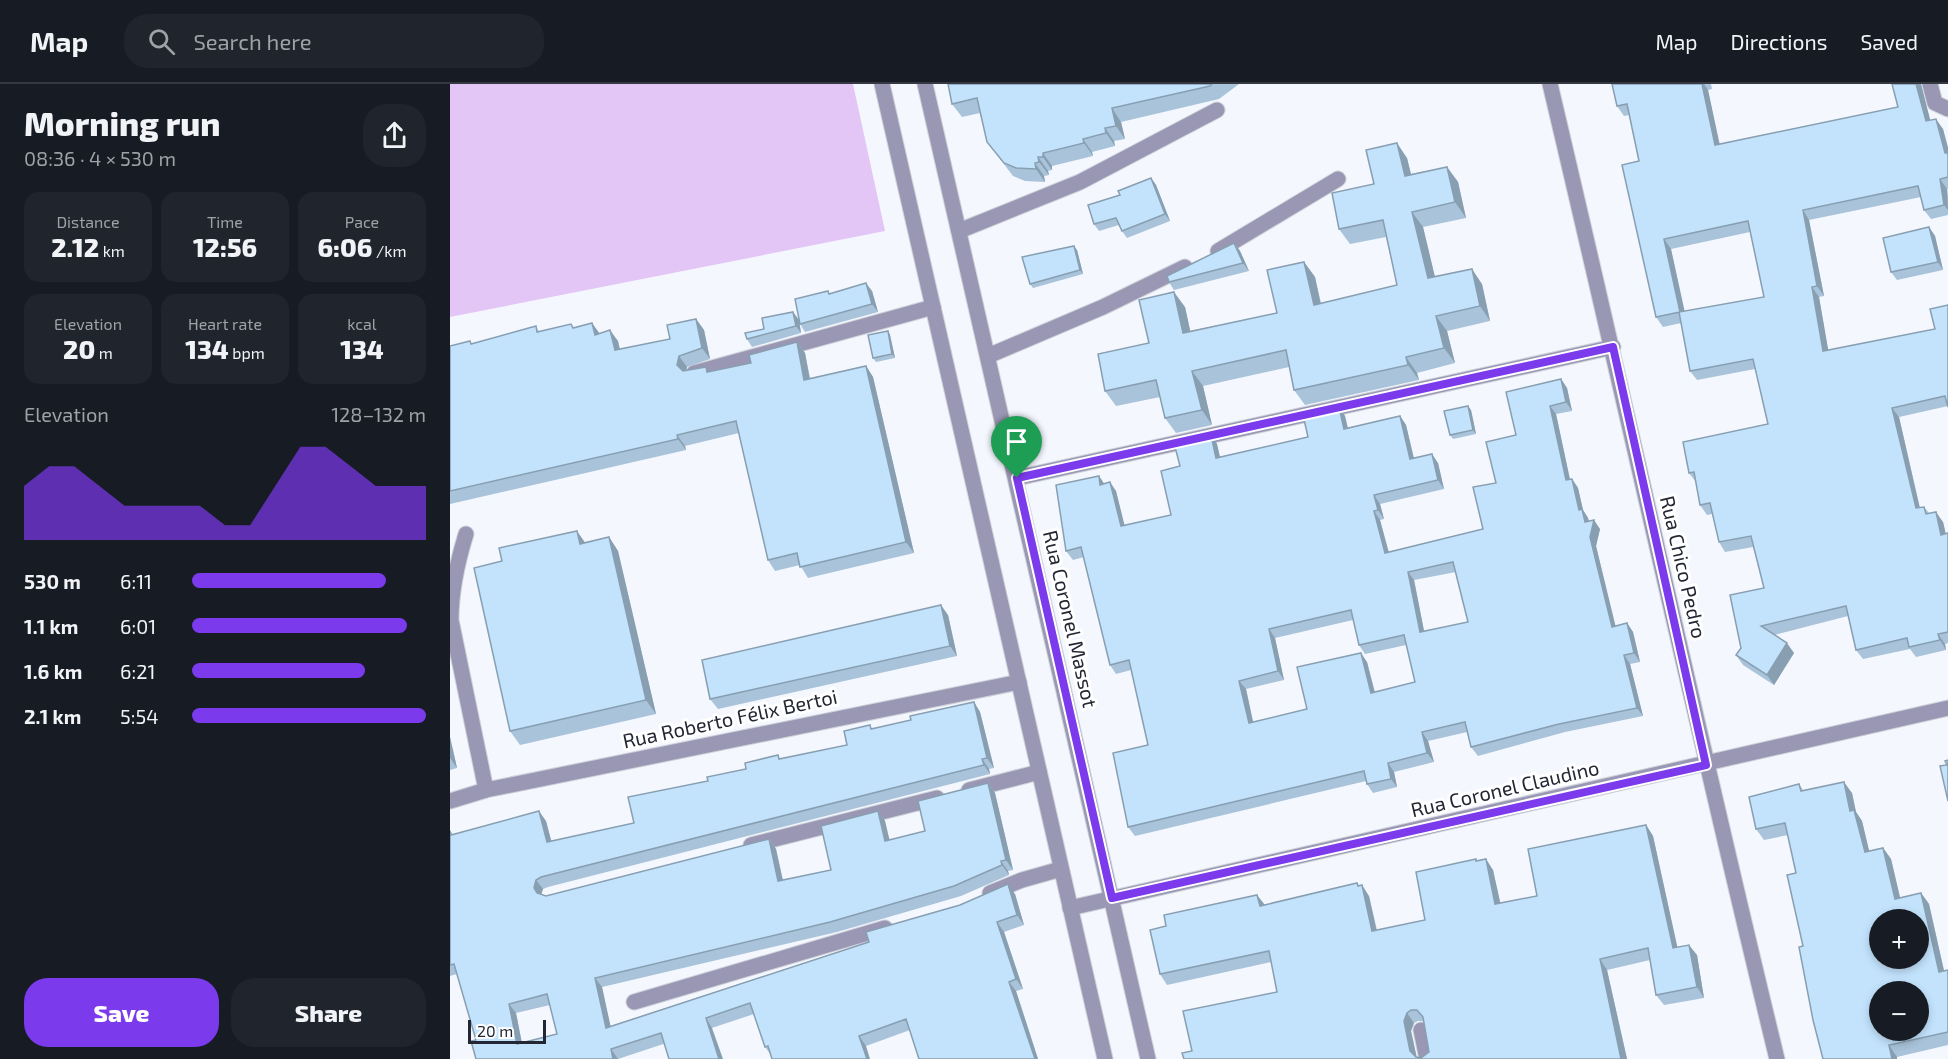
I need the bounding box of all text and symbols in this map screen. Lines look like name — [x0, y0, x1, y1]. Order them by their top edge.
search box — [124, 14, 544, 68]
text: Map — [30, 24, 88, 58]
icon: search — [145, 25, 178, 58]
text: Search here — [193, 28, 312, 54]
text: Map — [1655, 29, 1698, 54]
text: Directions — [1731, 29, 1827, 54]
text: Saved — [1860, 29, 1918, 54]
text: Morning run — [24, 103, 221, 143]
button: share — [363, 104, 426, 167]
text: 08:36 · 4 × 530 m — [24, 146, 176, 170]
text: Distance — [56, 212, 120, 231]
text: Time — [207, 212, 243, 231]
text: Pace — [345, 212, 379, 231]
text: 2.12 — [51, 231, 99, 262]
text: 12:56 — [193, 231, 257, 262]
text: 6:06 — [318, 231, 372, 262]
text: km — [99, 241, 125, 260]
text: /km — [372, 241, 406, 260]
text: Elevation — [54, 314, 122, 333]
text: Heart rate — [188, 314, 262, 333]
text: kcal — [347, 314, 377, 333]
text: 20 — [63, 333, 95, 364]
text: 134 — [185, 333, 229, 364]
text: 134 — [340, 333, 384, 364]
text: m — [95, 343, 113, 362]
text: bpm — [229, 343, 265, 362]
text: Elevation — [24, 402, 109, 426]
text: 128–132 m — [331, 402, 426, 426]
pin — [991, 416, 1042, 478]
icon: arrive — [1000, 425, 1033, 458]
street label: Rua Chico Pedro — [1656, 493, 1712, 640]
street label: Rua Coronel Massot — [1039, 528, 1103, 710]
text: 530 m — [24, 569, 81, 593]
text: 6:11 — [120, 569, 152, 593]
text: 1.1 km — [24, 614, 78, 638]
text: 6:01 — [120, 614, 156, 638]
text: 1.6 km — [24, 659, 82, 683]
text: 6:21 — [120, 659, 155, 683]
street label: Rua Roberto Félix Bertoi — [620, 684, 839, 752]
text: 2.1 km — [24, 704, 81, 728]
text: 5:54 — [120, 704, 158, 728]
street label: Rua Coronel Claudino — [1408, 755, 1601, 821]
map controls — [1869, 909, 1929, 1041]
button: + — [1869, 909, 1929, 969]
button: Save — [24, 978, 219, 1047]
button: Share — [231, 978, 426, 1047]
button: − — [1869, 981, 1929, 1041]
scale bar — [468, 1017, 546, 1044]
text: 20 m — [477, 1021, 513, 1040]

